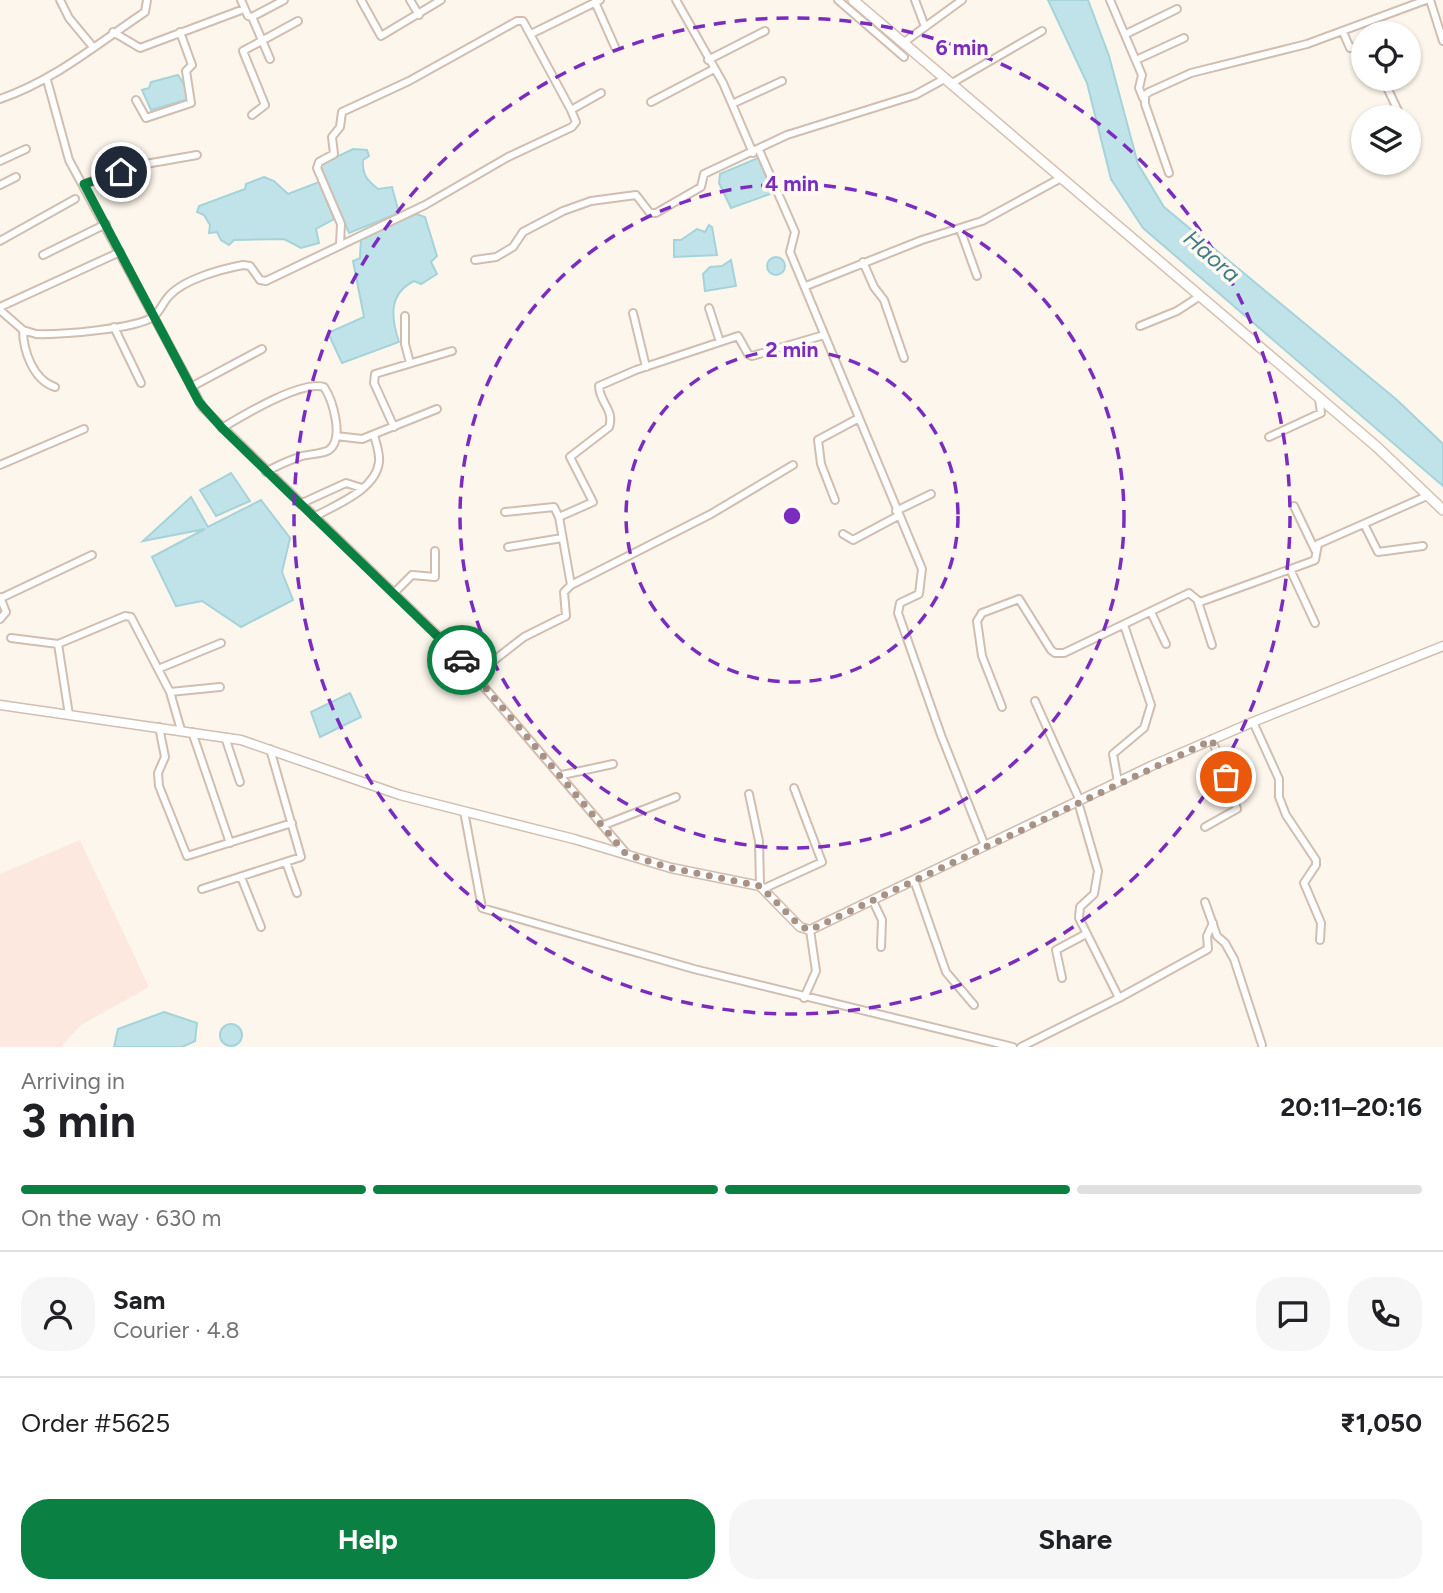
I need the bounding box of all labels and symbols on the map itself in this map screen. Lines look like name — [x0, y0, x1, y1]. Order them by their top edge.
text: 6 min — [936, 35, 988, 60]
pin — [91, 142, 151, 202]
text: 4 min — [765, 171, 819, 196]
water label: Haora — [1178, 224, 1246, 288]
text: 2 min — [766, 337, 818, 362]
centre of rings — [780, 504, 804, 528]
courier — [427, 625, 497, 695]
pin — [1196, 747, 1256, 807]

